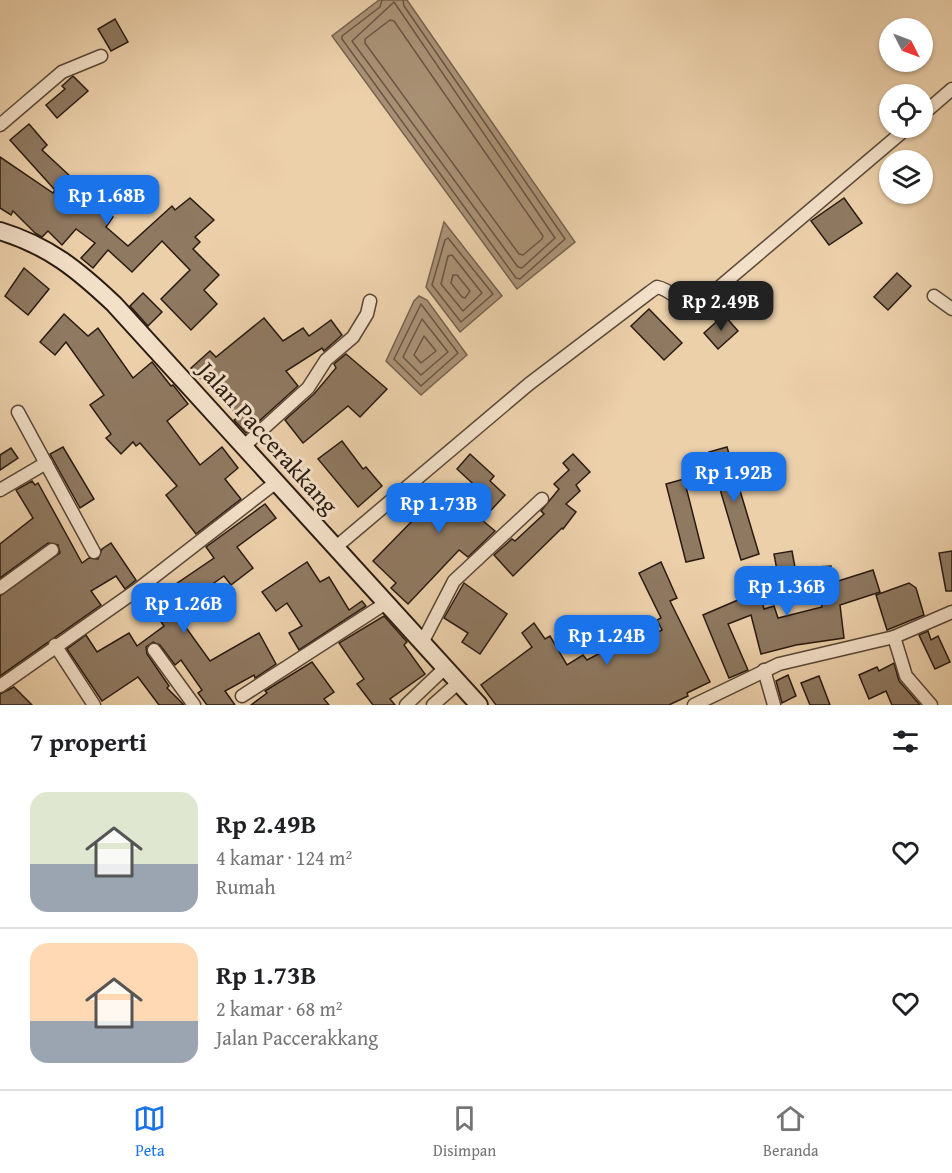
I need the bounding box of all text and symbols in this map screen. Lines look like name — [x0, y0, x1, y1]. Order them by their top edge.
north arrow — [879, 18, 933, 72]
map controls — [879, 18, 933, 204]
button: locate — [879, 84, 933, 138]
button: layers — [879, 150, 933, 204]
pin: Rp 1.68B — [45, 175, 169, 226]
text: Rp 1.68B — [68, 180, 146, 209]
pin: Rp 2.49B — [659, 281, 783, 332]
text: Rp 2.49B — [682, 286, 760, 315]
street label: Jalan Paccerakkang — [188, 351, 347, 522]
pin: Rp 1.92B — [672, 452, 796, 503]
text: Rp 1.92B — [695, 457, 773, 486]
pin: Rp 1.73B — [377, 483, 501, 534]
text: Rp 1.73B — [400, 488, 478, 517]
pin: Rp 1.36B — [725, 566, 849, 617]
text: Rp 1.36B — [748, 571, 826, 600]
pin: Rp 1.26B — [122, 583, 246, 634]
text: Rp 1.26B — [145, 588, 223, 617]
pin: Rp 1.24B — [545, 615, 669, 666]
text: Rp 1.24B — [568, 620, 646, 649]
text: 7 properti — [30, 722, 147, 761]
icon: filters — [889, 725, 922, 758]
text: Rp 2.49B — [216, 804, 316, 843]
icon: home — [78, 816, 150, 888]
icon: heart — [889, 836, 922, 869]
text: 4 kamar · 124 m² — [216, 843, 352, 872]
text: Rumah — [216, 872, 275, 901]
text: Rp 1.73B — [216, 955, 316, 994]
icon: home — [78, 967, 150, 1039]
icon: heart — [889, 987, 922, 1020]
text: 2 kamar · 68 m² — [216, 994, 343, 1023]
text: Jalan Paccerakkang — [216, 1023, 378, 1052]
tab: Peta — [133, 1102, 166, 1162]
tab: Disimpan — [433, 1102, 496, 1162]
tab: Beranda — [763, 1102, 819, 1162]

